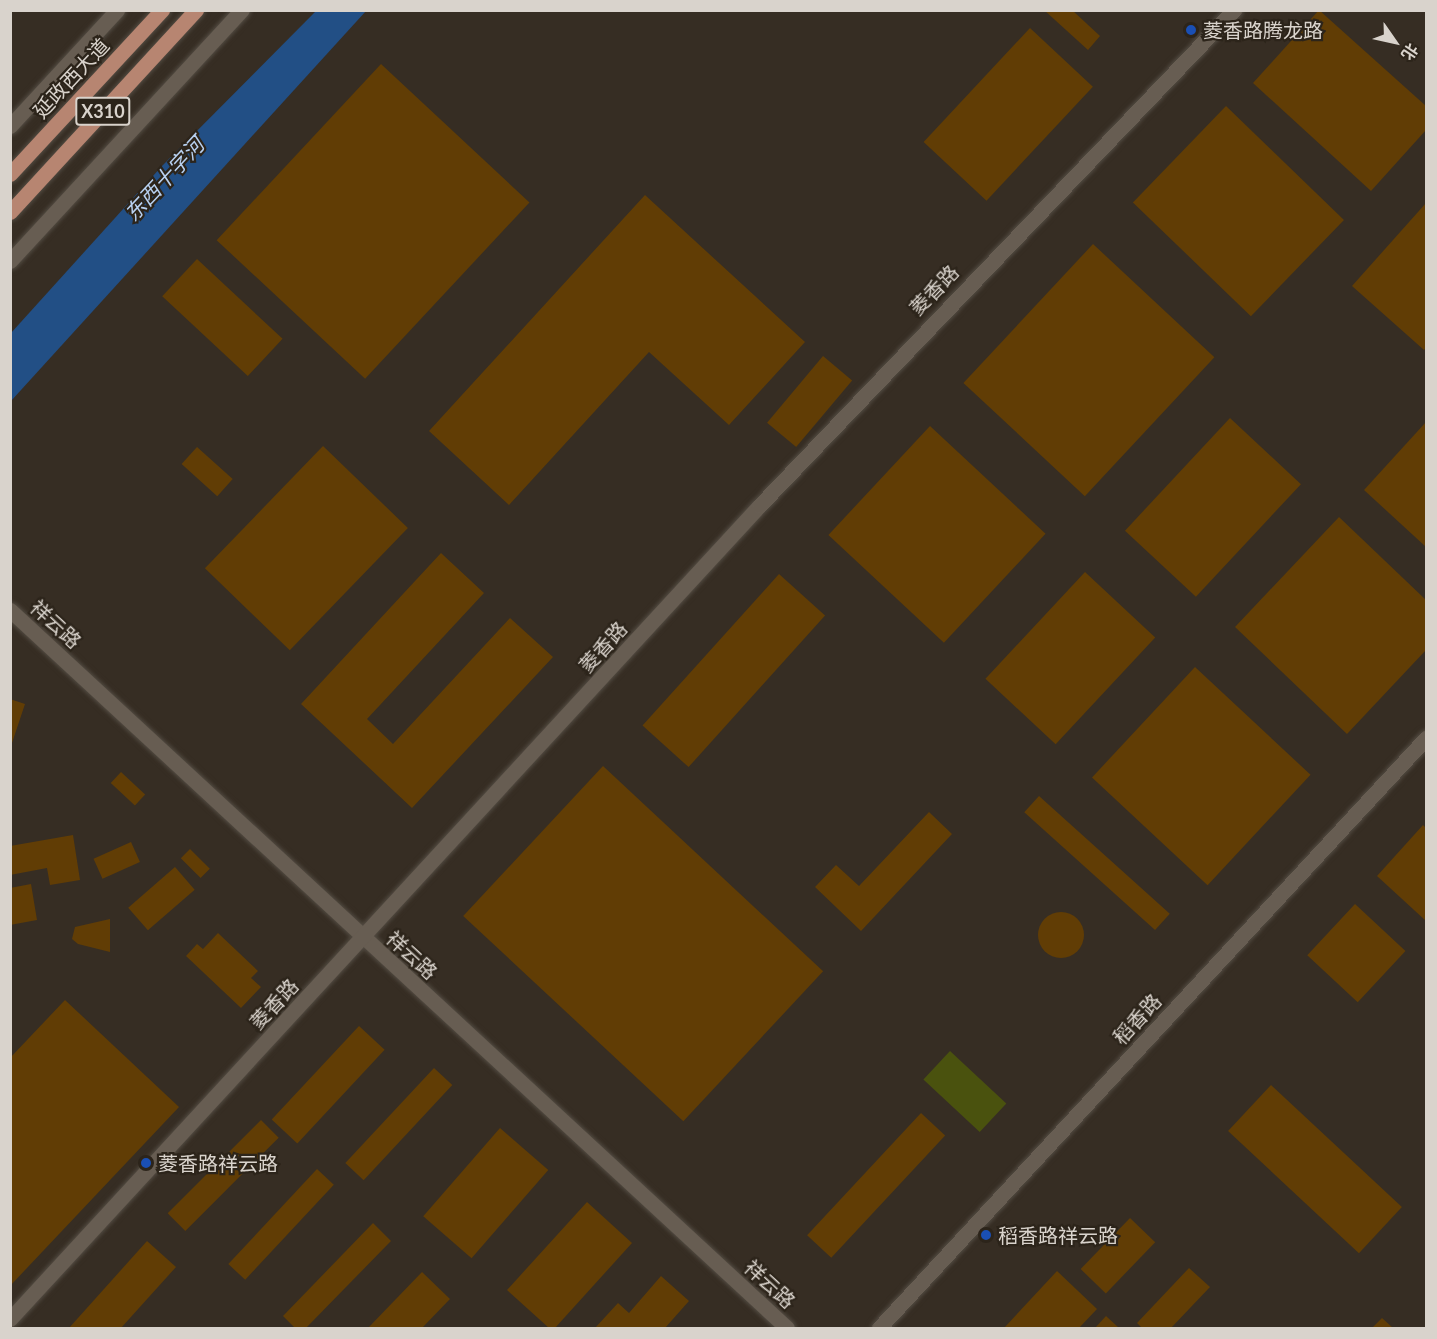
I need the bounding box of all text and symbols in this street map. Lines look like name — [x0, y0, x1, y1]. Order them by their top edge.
north arrow — [1365, 12, 1425, 72]
place label: 菱香路腾龙路 — [1203, 18, 1323, 42]
marker: 菱香路腾龙路 — [1184, 23, 1198, 37]
street label: 延政西大道 — [28, 33, 114, 123]
text: 北 — [1398, 40, 1423, 64]
road number: X310 — [74, 96, 132, 126]
water label: 东西十字河 — [119, 132, 209, 226]
street label: 菱香路 — [905, 260, 963, 320]
street label: 祥云路 — [26, 595, 86, 653]
street label: 菱香路 — [574, 617, 632, 677]
street label: 祥云路 — [382, 926, 442, 984]
street label: 菱香路 — [245, 974, 303, 1034]
street label: 稻香路 — [1108, 989, 1166, 1049]
place label: 菱香路祥云路 — [158, 1151, 278, 1175]
marker: 菱香路祥云路 — [139, 1156, 153, 1170]
place label: 稻香路祥云路 — [998, 1223, 1118, 1247]
marker: 稻香路祥云路 — [979, 1228, 993, 1242]
street label: 祥云路 — [740, 1255, 800, 1313]

